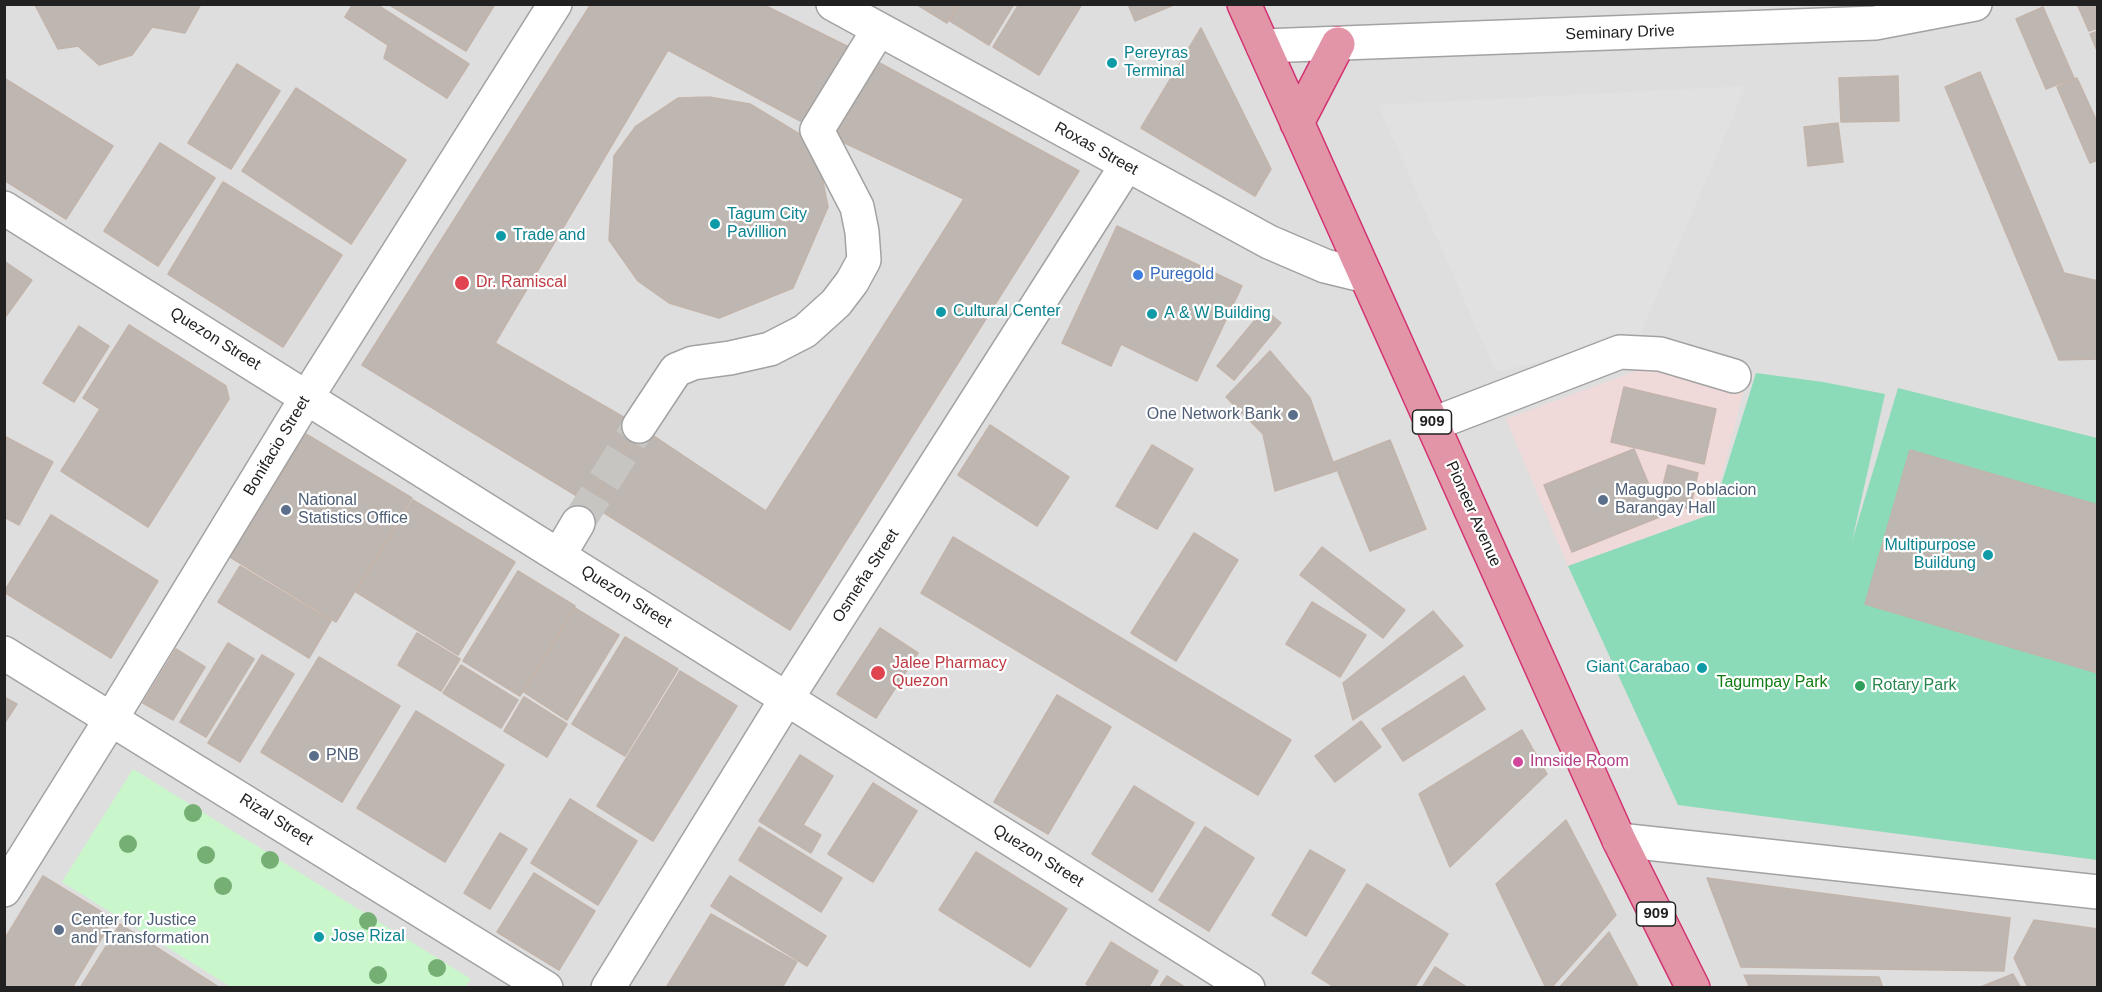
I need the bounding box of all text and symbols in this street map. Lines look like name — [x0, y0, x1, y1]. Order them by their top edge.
street label: Seminary Drive — [1565, 21, 1675, 45]
place label: Pereyras Terminal — [1124, 44, 1188, 82]
marker: Pereyras Terminal — [1105, 56, 1119, 70]
street label: Roxas Street — [1051, 118, 1141, 180]
place label: Tagum City Pavillion — [727, 205, 807, 243]
marker: Tagum City Pavillion — [708, 217, 722, 231]
place label: Trade and — [513, 226, 585, 246]
marker: Trade and — [494, 229, 508, 243]
place label: Puregold — [1150, 265, 1214, 285]
marker: Puregold — [1131, 268, 1145, 282]
place label: Dr. Ramiscal — [476, 273, 567, 293]
marker: Dr. Ramiscal — [453, 274, 471, 292]
place label: Cultural Center — [953, 302, 1061, 322]
street label: Quezon Street — [166, 304, 264, 374]
place label: A & W Building — [1164, 304, 1271, 324]
marker: Cultural Center — [934, 305, 948, 319]
marker: A & W Building — [1145, 307, 1159, 321]
street label: Bonifacio Street — [240, 393, 314, 499]
place label: One Network Bank — [1147, 405, 1281, 425]
marker: One Network Bank — [1286, 408, 1300, 422]
road number: 909 — [1412, 410, 1452, 434]
street label: Pioneer Avenue — [1441, 458, 1505, 570]
place label: Magugpo Poblacion Barangay Hall — [1615, 481, 1756, 519]
place label: National Statistics Office — [298, 491, 408, 529]
marker: Magugpo Poblacion Barangay Hall — [1596, 493, 1610, 507]
marker: National Statistics Office — [279, 503, 293, 517]
street label: Osmeña Street — [829, 526, 903, 626]
place label: Multipurpose Buildung — [1884, 536, 1976, 574]
marker: Multipurpose Buildung — [1981, 548, 1995, 562]
street label: Quezon Street — [577, 562, 675, 632]
place label: Jalee Pharmacy Quezon — [892, 654, 1007, 692]
place label: Giant Carabao — [1586, 658, 1690, 678]
marker: Giant Carabao — [1695, 661, 1709, 675]
marker: Jalee Pharmacy Quezon — [869, 664, 887, 682]
park label: Tagumpay Park — [1716, 673, 1828, 693]
place label: Rotary Park — [1872, 676, 1956, 696]
marker: Rotary Park — [1853, 679, 1867, 693]
place label: PNB — [326, 746, 359, 766]
marker: PNB — [307, 749, 321, 763]
place label: Innside Room — [1530, 752, 1629, 772]
marker: Innside Room — [1511, 755, 1525, 769]
street label: Rizal Street — [236, 790, 316, 850]
street label: Quezon Street — [989, 821, 1087, 891]
road number: 909 — [1636, 902, 1676, 926]
place label: Center for Justice and Transformation — [71, 911, 209, 949]
marker: Center for Justice and Transformation — [52, 923, 66, 937]
place label: Jose Rizal — [331, 927, 405, 947]
marker: Jose Rizal — [312, 930, 326, 944]

